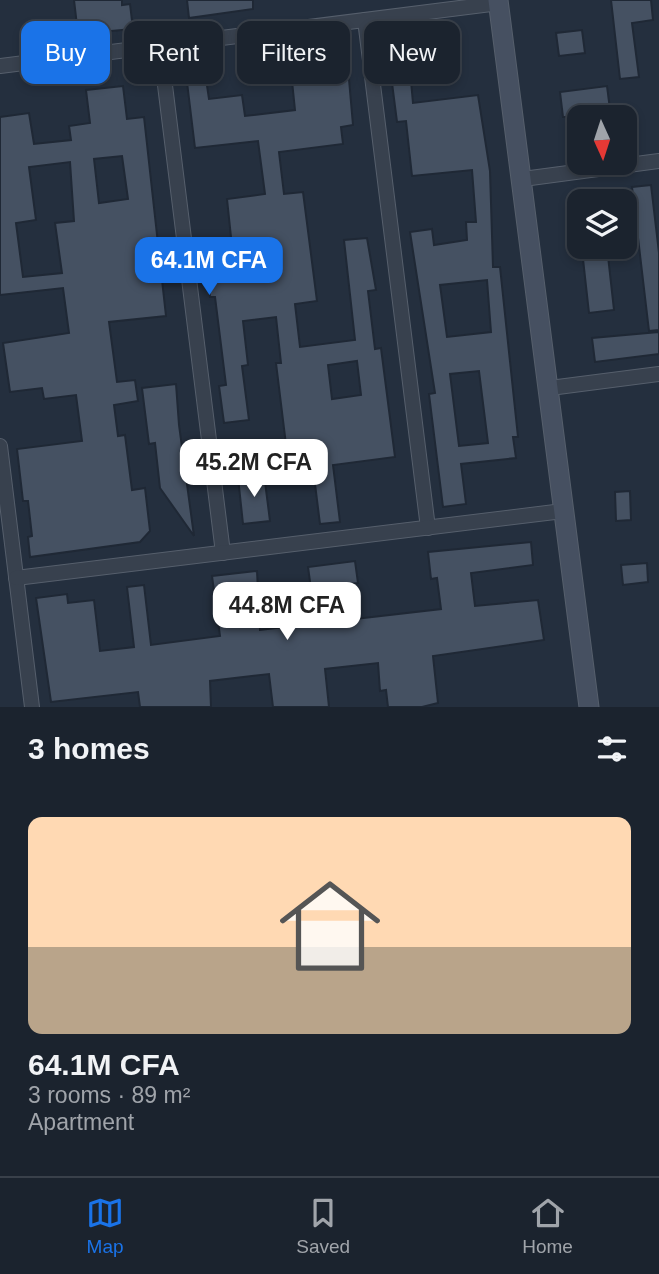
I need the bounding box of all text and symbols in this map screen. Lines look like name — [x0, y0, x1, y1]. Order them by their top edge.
chip: Buy — [21, 21, 110, 84]
chip: Rent — [124, 21, 223, 84]
chip: Filters — [237, 21, 350, 84]
chip: New — [364, 21, 460, 84]
north arrow — [567, 105, 637, 175]
map controls — [567, 105, 637, 259]
button: layers — [567, 189, 637, 259]
pin: 64.1M CFA — [129, 238, 289, 297]
text: 64.1M CFA — [151, 247, 267, 273]
pin: 45.2M CFA — [174, 440, 334, 499]
text: 45.2M CFA — [196, 449, 312, 475]
pin: 44.8M CFA — [207, 582, 367, 642]
text: 44.8M CFA — [229, 592, 345, 618]
icon: filters — [593, 730, 631, 768]
text: 3 homes — [28, 732, 150, 765]
icon: home — [267, 863, 393, 989]
text: 64.1M CFA — [28, 1048, 180, 1081]
text: 3 rooms · 89 m² — [28, 1082, 190, 1108]
text: Apartment — [28, 1109, 134, 1135]
tab: Map — [86, 1194, 124, 1258]
tab: Saved — [296, 1194, 350, 1258]
tab: Home — [522, 1194, 573, 1258]

